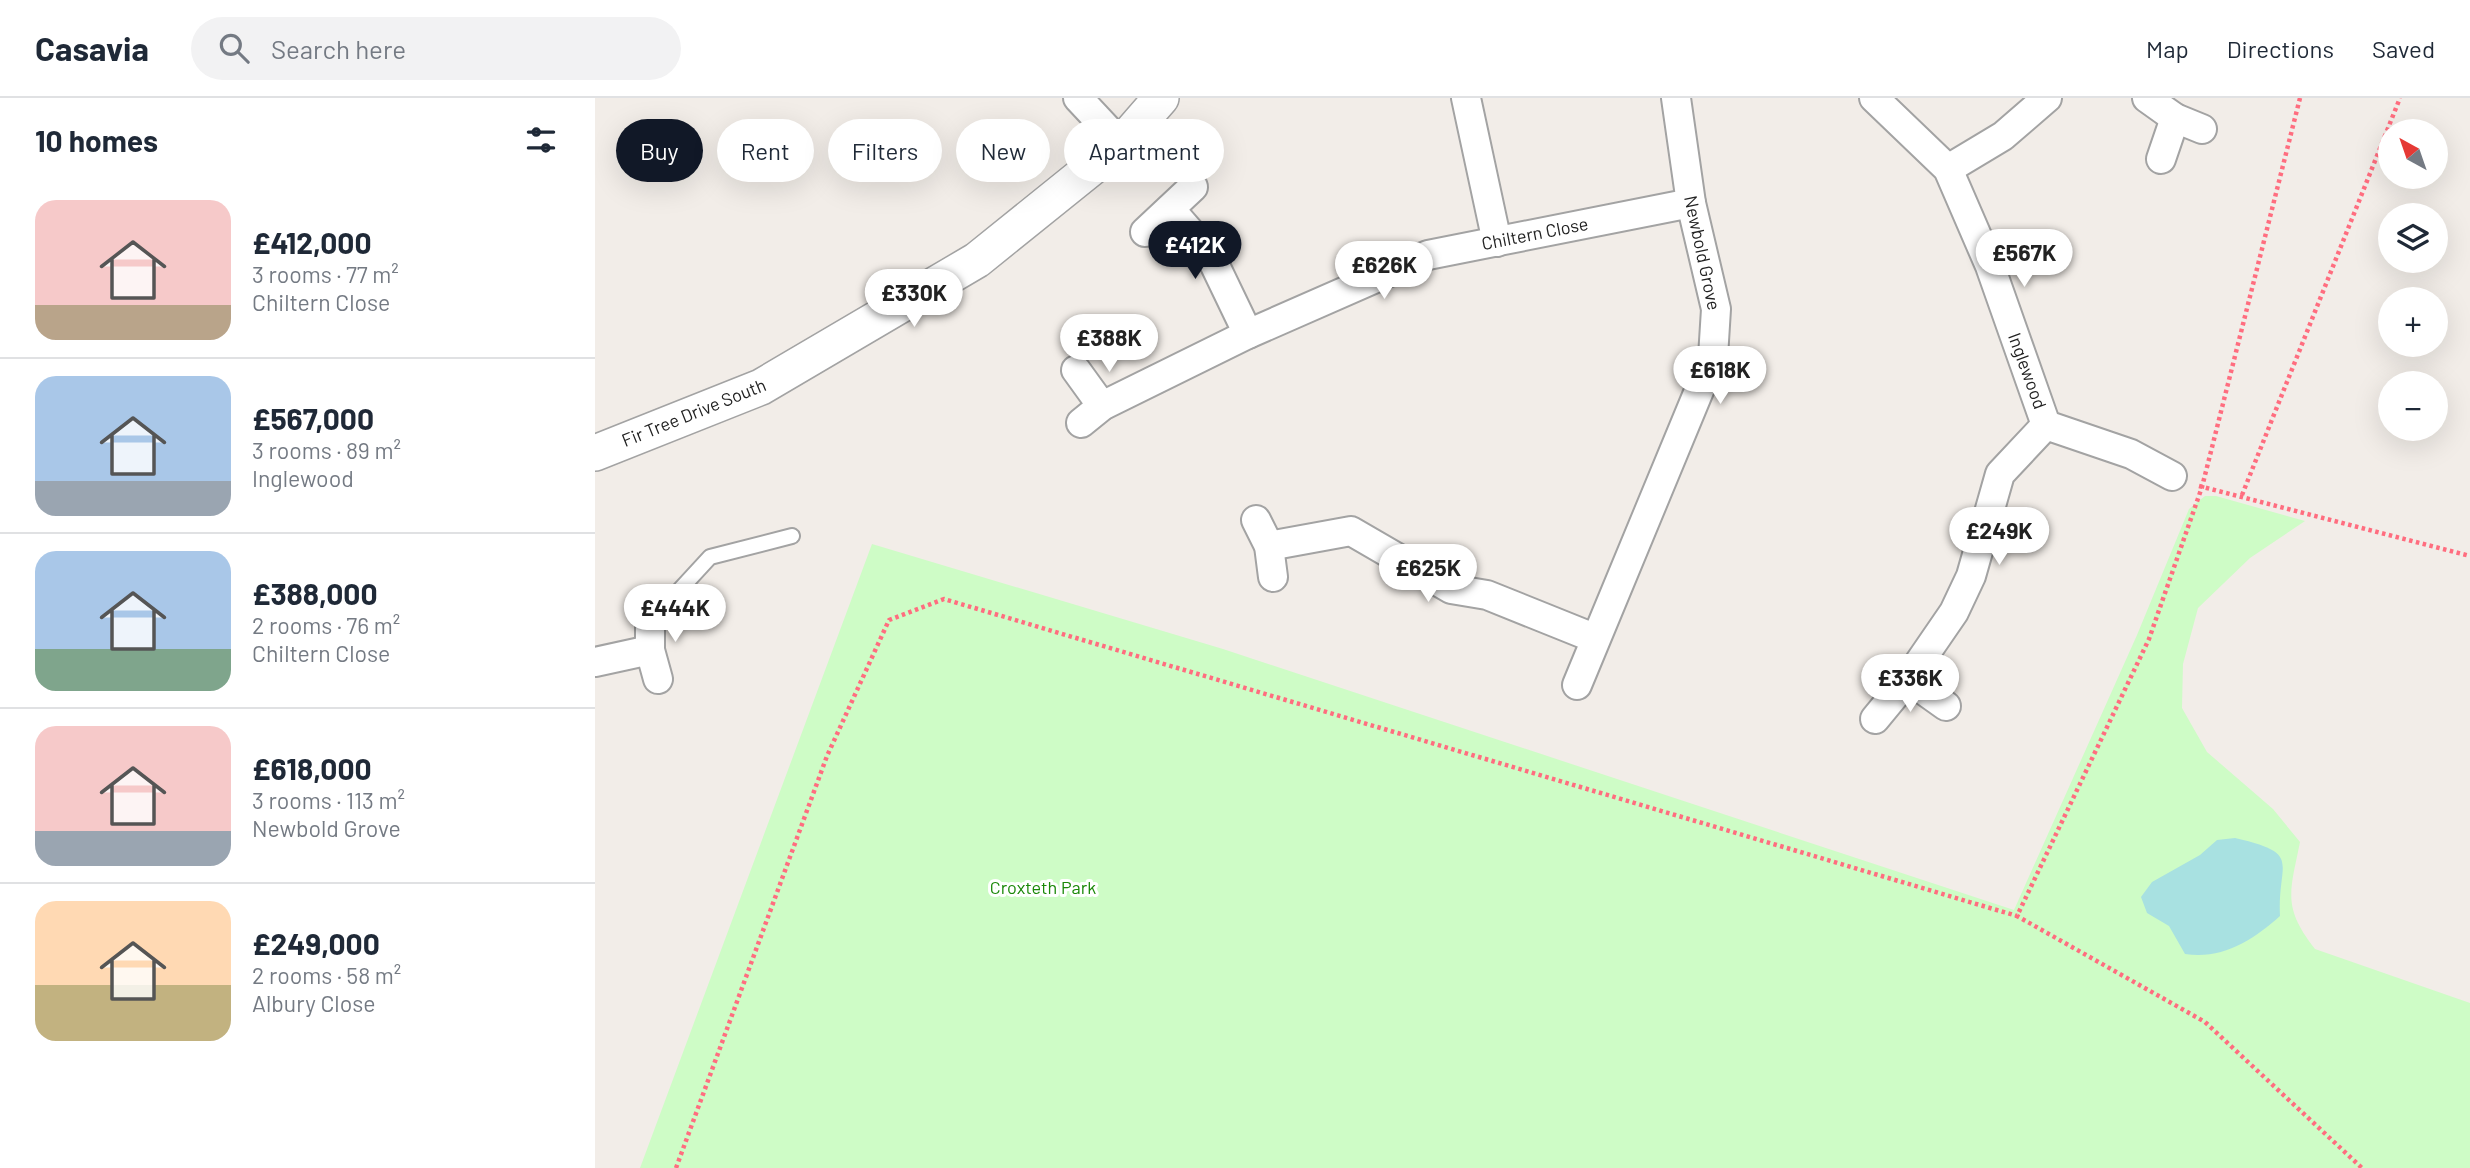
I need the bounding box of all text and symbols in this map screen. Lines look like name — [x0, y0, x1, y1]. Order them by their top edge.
search box — [191, 17, 681, 80]
text: Casavia — [35, 28, 149, 68]
icon: search — [215, 29, 253, 67]
text: Search here — [271, 33, 406, 64]
text: Map — [2146, 34, 2189, 63]
text: Directions — [2227, 34, 2334, 63]
text: Saved — [2372, 34, 2435, 63]
chip: Buy — [616, 119, 703, 182]
chip: Rent — [717, 119, 814, 182]
chip: Filters — [828, 119, 942, 182]
chip: New — [956, 119, 1050, 182]
chip: Apartment — [1064, 119, 1224, 182]
north arrow — [2378, 119, 2448, 189]
map controls — [2378, 119, 2448, 441]
icon: filters — [522, 121, 560, 159]
text: 10 homes — [35, 122, 158, 158]
street label: Newbold Grove — [1680, 194, 1726, 312]
button: layers — [2378, 203, 2448, 273]
street label: Chiltern Close — [1480, 212, 1590, 254]
pin: £412K — [1146, 222, 1244, 281]
text: £412,000 — [252, 224, 372, 260]
icon: home — [91, 228, 175, 312]
text: £412K — [1164, 230, 1226, 258]
pin: £567K — [1975, 230, 2073, 289]
text: £567K — [1992, 238, 2056, 266]
pin: £626K — [1335, 242, 1433, 301]
text: £626K — [1351, 250, 1417, 278]
text: 3 rooms · 77 m² — [252, 260, 399, 288]
pin: £330K — [865, 270, 963, 329]
text: £330K — [881, 278, 947, 306]
button: + — [2378, 287, 2448, 357]
text: Chiltern Close — [252, 288, 390, 316]
pin: £388K — [1060, 314, 1158, 374]
text: £388K — [1076, 323, 1142, 351]
street label: Inglewood — [2004, 329, 2052, 412]
pin: £618K — [1671, 346, 1769, 406]
text: £618K — [1689, 355, 1751, 383]
button: − — [2378, 371, 2448, 441]
street label: Fir Tree Drive South — [618, 373, 769, 451]
text: £567,000 — [252, 400, 374, 436]
icon: home — [91, 404, 175, 488]
text: 3 rooms · 89 m² — [252, 436, 401, 464]
text: Inglewood — [252, 464, 354, 492]
pin: £249K — [1950, 508, 2048, 567]
text: £249K — [1965, 516, 2033, 544]
pin: £625K — [1379, 545, 1477, 604]
text: £625K — [1395, 553, 1461, 581]
text: £388,000 — [252, 575, 378, 611]
icon: home — [91, 579, 175, 663]
pin: £444K — [626, 584, 724, 644]
text: £444K — [640, 593, 710, 621]
text: 2 rooms · 76 m² — [252, 611, 400, 639]
text: Chiltern Close — [252, 639, 390, 667]
pin: £336K — [1861, 654, 1959, 714]
text: £336K — [1877, 663, 1943, 691]
text: £618,000 — [252, 750, 372, 786]
icon: home — [91, 754, 175, 838]
text: 3 rooms · 113 m² — [252, 786, 405, 814]
text: Newbold Grove — [252, 814, 401, 842]
park label: Croxteth Park — [990, 876, 1096, 898]
text: £249,000 — [252, 925, 380, 961]
icon: home — [91, 929, 175, 1013]
text: 2 rooms · 58 m² — [252, 961, 401, 989]
text: Albury Close — [252, 989, 376, 1017]

